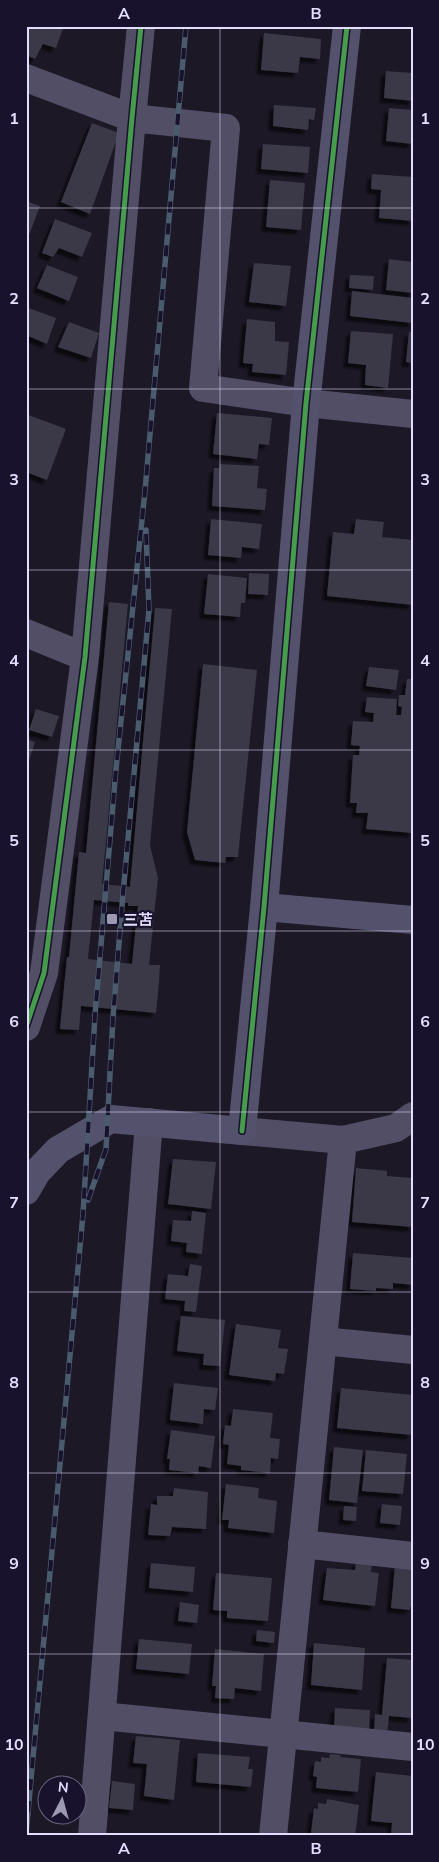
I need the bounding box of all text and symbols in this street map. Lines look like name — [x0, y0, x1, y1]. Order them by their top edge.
text: A — [118, 3, 130, 23]
text: B — [310, 3, 322, 23]
text: 1 — [9, 108, 19, 128]
text: 1 — [420, 108, 430, 128]
text: 2 — [9, 288, 19, 308]
text: 2 — [420, 288, 430, 308]
text: 3 — [9, 469, 19, 489]
text: 3 — [420, 469, 430, 489]
text: 4 — [9, 650, 19, 670]
text: 4 — [420, 650, 430, 670]
text: 5 — [9, 830, 19, 850]
text: 5 — [420, 830, 430, 850]
place label: 三苫 — [123, 910, 153, 929]
marker: 三苫 — [105, 912, 119, 926]
text: 6 — [9, 1011, 19, 1031]
text: 6 — [420, 1011, 430, 1031]
text: 7 — [9, 1192, 19, 1212]
text: 7 — [420, 1192, 430, 1212]
text: 8 — [9, 1372, 19, 1392]
text: 8 — [420, 1372, 430, 1392]
text: 9 — [9, 1553, 19, 1573]
text: 9 — [420, 1553, 430, 1573]
text: 10 — [4, 1734, 24, 1754]
text: 10 — [415, 1734, 435, 1754]
north arrow — [38, 1774, 88, 1824]
text: N — [57, 1778, 70, 1797]
text: A — [118, 1838, 130, 1858]
text: B — [310, 1838, 322, 1858]

